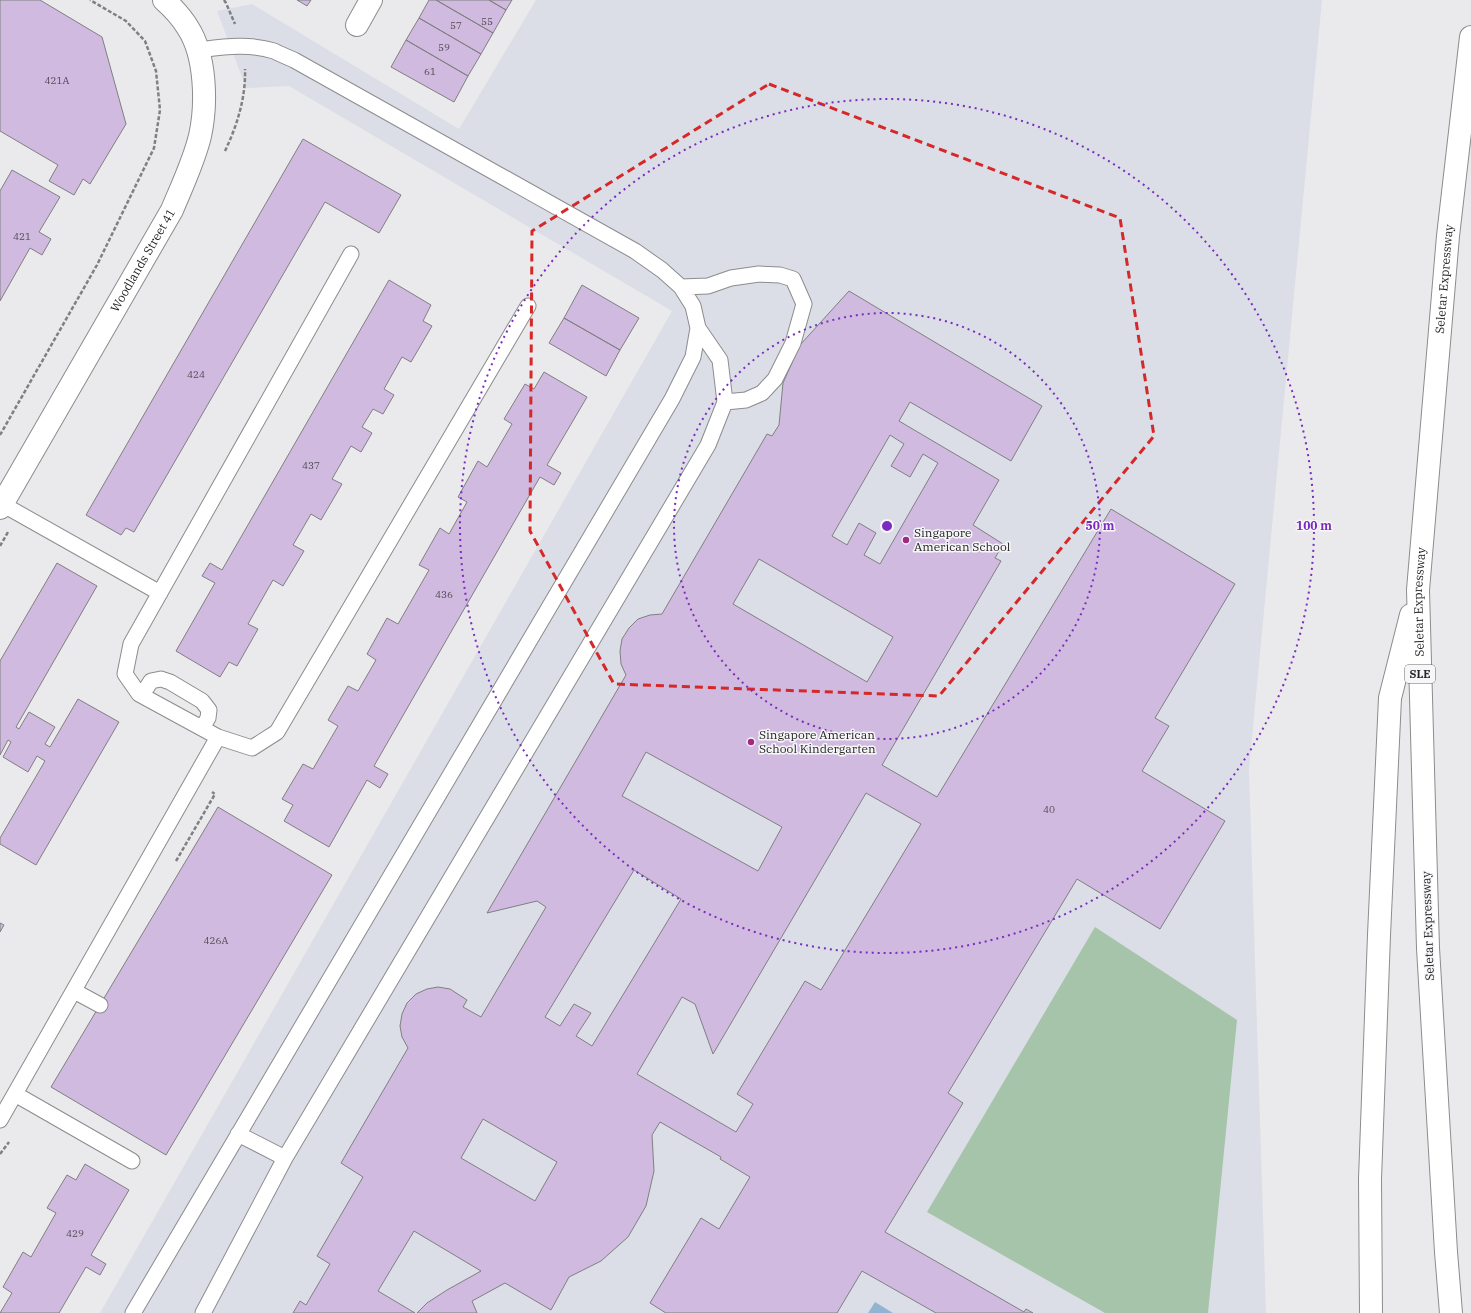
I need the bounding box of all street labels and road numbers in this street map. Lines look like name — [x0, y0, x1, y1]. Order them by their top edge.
street label: Woodlands Street 41 — [107, 206, 178, 314]
street label: Seletar Expressway — [1432, 223, 1456, 334]
street label: Seletar Expressway — [1410, 546, 1429, 657]
road number: SLE — [1405, 665, 1435, 683]
street label: Seletar Expressway — [1418, 870, 1437, 981]

